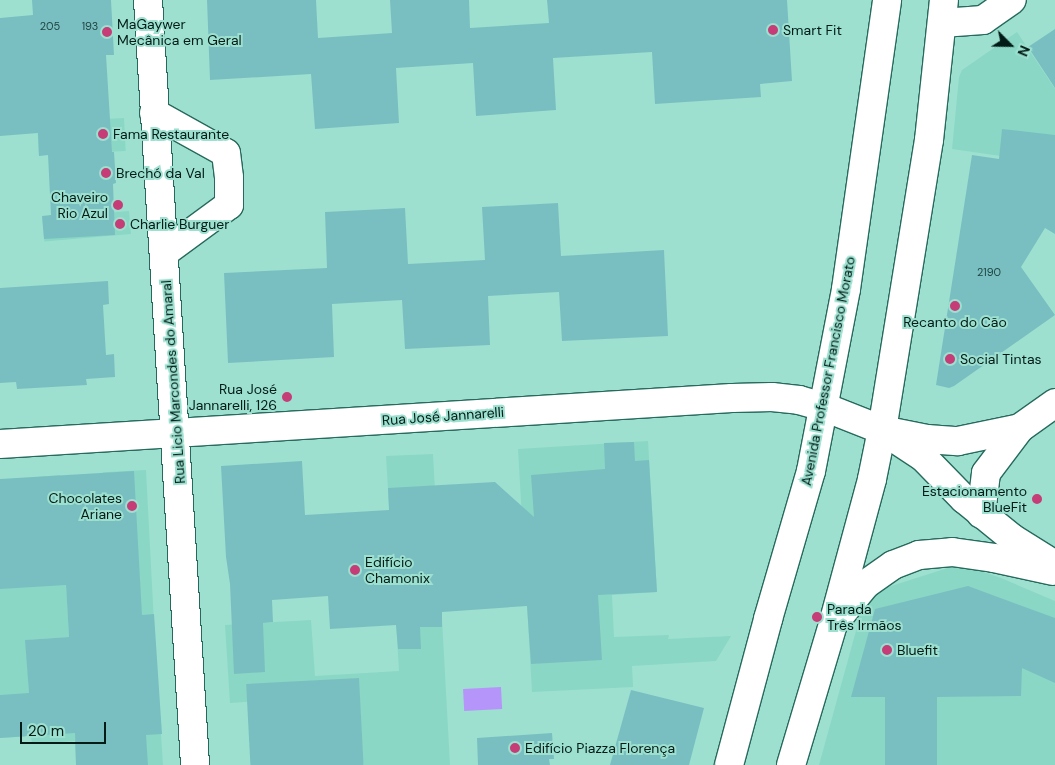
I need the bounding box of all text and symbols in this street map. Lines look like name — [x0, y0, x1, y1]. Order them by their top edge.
place label: MaGaywer Mecânica em Geral — [117, 16, 242, 48]
house number: 205 — [40, 19, 60, 33]
house number: 193 — [82, 19, 98, 33]
north arrow — [985, 20, 1035, 70]
place label: Smart Fit — [783, 22, 842, 38]
marker: Smart Fit — [767, 24, 779, 36]
marker: MaGaywer Mecânica em Geral — [101, 26, 113, 38]
text: N — [1014, 43, 1034, 59]
place label: Fama Restaurante — [113, 126, 229, 142]
marker: Fama Restaurante — [97, 128, 109, 140]
place label: Brechó da Val — [116, 165, 205, 181]
marker: Brechó da Val — [100, 167, 112, 179]
place label: Chaveiro Rio Azul — [51, 189, 108, 222]
marker: Chaveiro Rio Azul — [112, 199, 124, 211]
place label: Charlie Burguer — [130, 216, 229, 232]
marker: Charlie Burguer — [114, 218, 126, 230]
street label: Avenida Professor Francisco Morato — [798, 255, 858, 487]
house number: 2190 — [977, 265, 1001, 279]
street label: Rua Licio Marcondes do Amaral — [158, 280, 188, 484]
marker: Recanto do Cão — [949, 300, 961, 312]
place label: Recanto do Cão — [903, 314, 1007, 330]
place label: Social Tintas — [960, 351, 1042, 367]
marker: Social Tintas — [944, 353, 956, 365]
place label: Rua José Jannarelli, 126 — [189, 381, 277, 414]
marker: Rua José Jannarelli, 126 — [281, 391, 293, 403]
street label: Rua José Jannarelli — [381, 403, 505, 429]
place label: Estacionamento BlueFit — [922, 483, 1027, 516]
place label: Chocolates Ariane — [48, 490, 122, 522]
marker: Estacionamento BlueFit — [1031, 493, 1043, 505]
marker: Chocolates Ariane — [126, 500, 138, 512]
place label: Edifício Chamonix — [365, 554, 430, 586]
marker: Edifício Chamonix — [349, 564, 361, 576]
place label: Parada Três Irmãos — [827, 601, 902, 634]
marker: Parada Três Irmãos — [811, 611, 823, 623]
place label: Bluefit — [897, 642, 938, 658]
marker: Bluefit — [881, 644, 893, 656]
scale bar — [22, 712, 109, 744]
text: 20 m — [28, 721, 64, 741]
place label: Edifício Piazza Florença — [525, 740, 675, 756]
marker: Edifício Piazza Florença — [509, 742, 521, 754]

